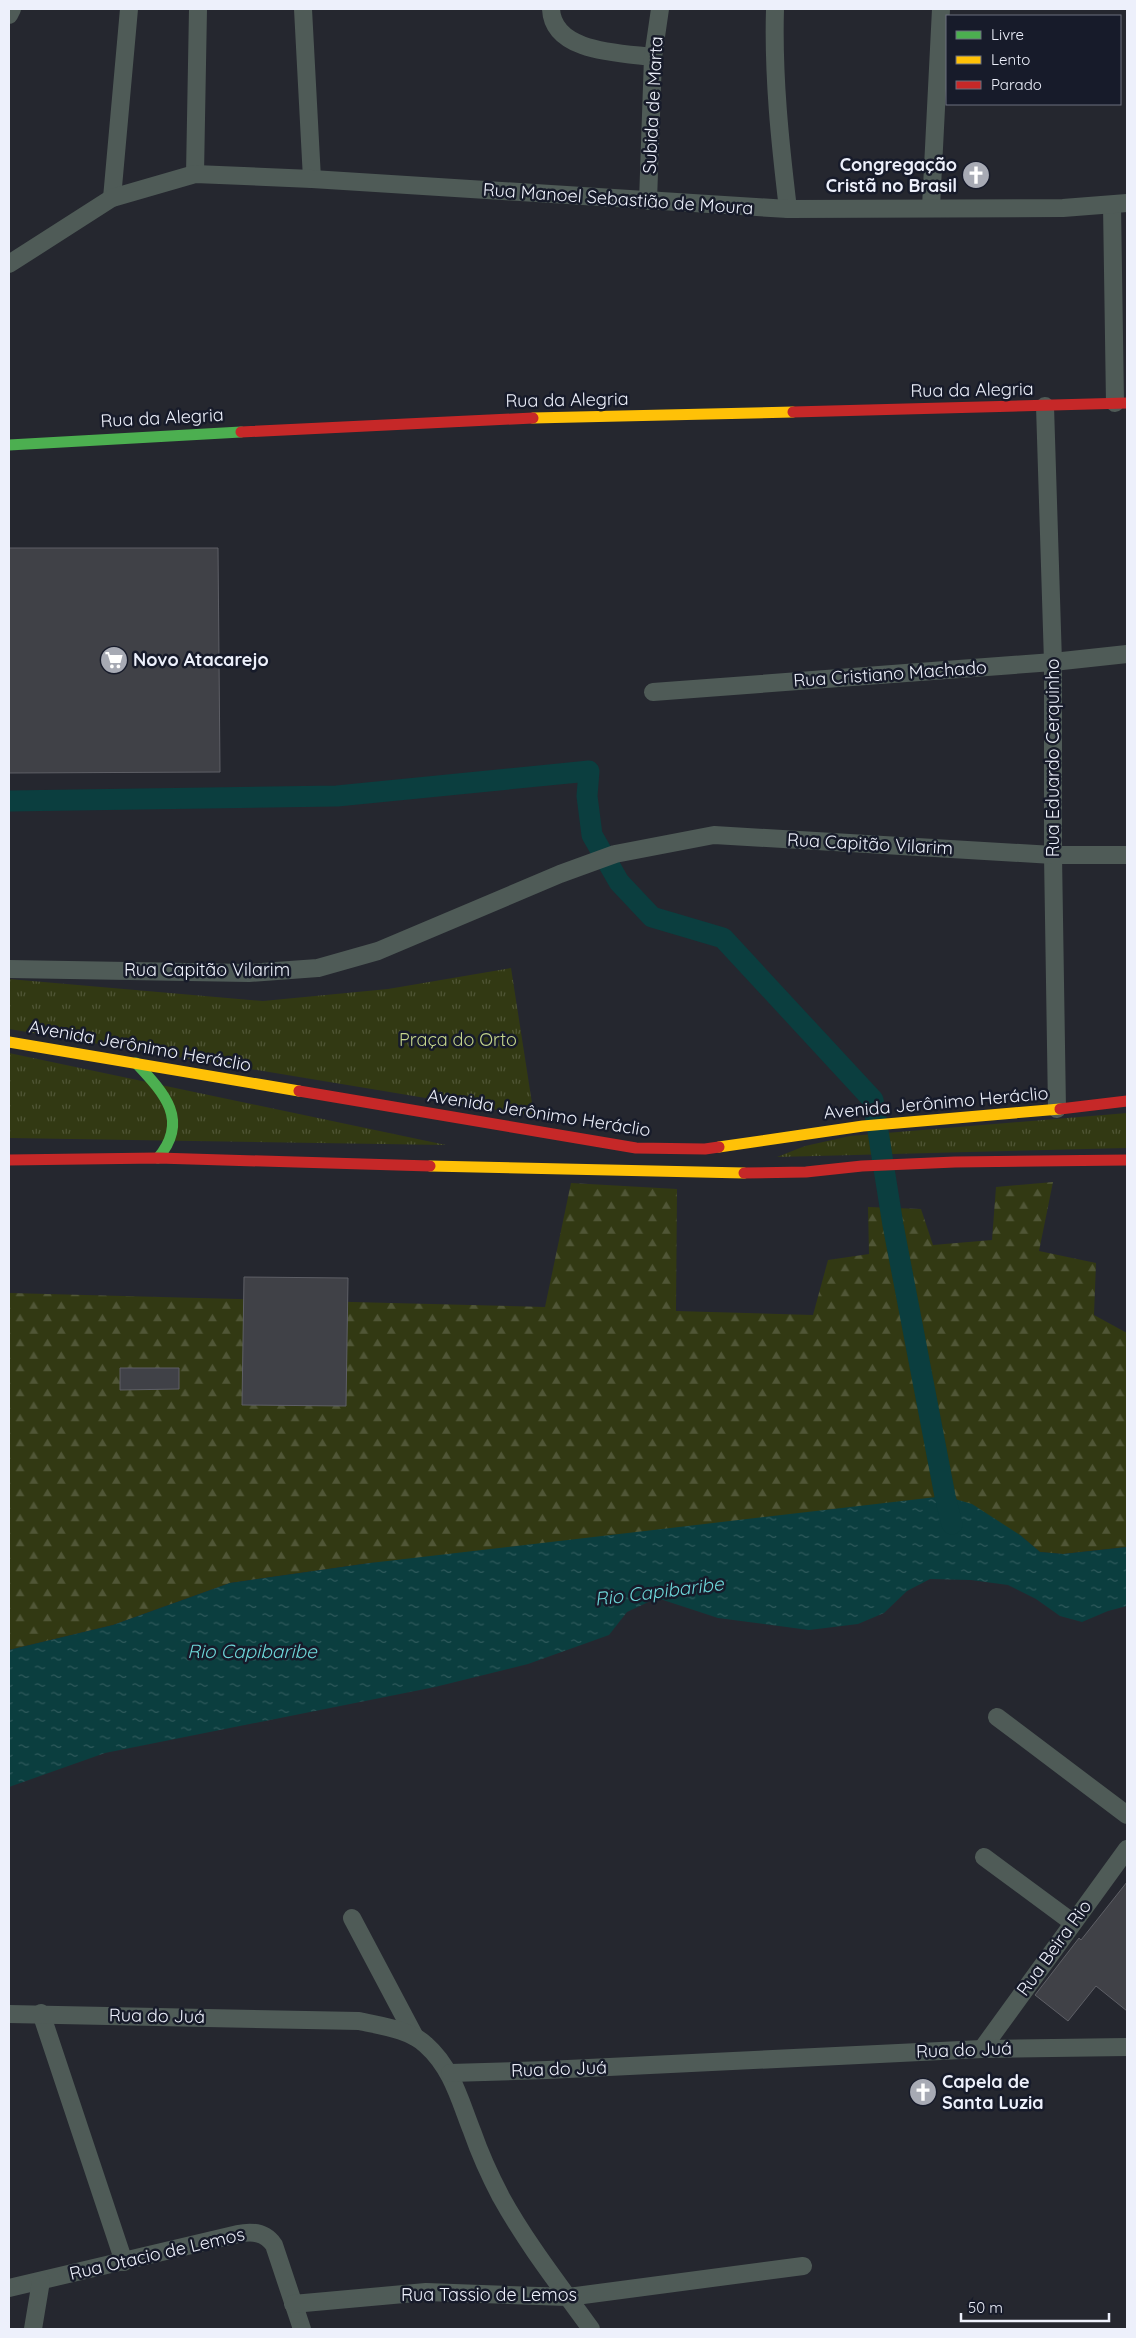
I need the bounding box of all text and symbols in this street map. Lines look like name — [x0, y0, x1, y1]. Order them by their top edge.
legend — [946, 15, 1121, 105]
text: Livre — [991, 25, 1024, 44]
street label: Subida de Marta — [637, 36, 668, 174]
text: Lento — [991, 50, 1030, 69]
text: Parado — [991, 75, 1042, 94]
place label: Congregação Cristã no Brasil — [826, 153, 957, 197]
church icon: Congregação Cristã no Brasil — [961, 160, 991, 190]
street label: Rua Manoel Sebastião de Moura — [482, 178, 754, 219]
street label: Rua da Alegria — [910, 377, 1034, 402]
street label: Rua da Alegria — [505, 387, 629, 412]
street label: Rua da Alegria — [100, 403, 224, 432]
supermarket icon: Novo Atacarejo — [99, 645, 129, 675]
place label: Novo Atacarejo — [133, 648, 269, 671]
street label: Rua Cristiano Machado — [792, 655, 988, 692]
street label: Rua Eduardo Cerquinho — [1041, 659, 1064, 857]
street label: Rua Capitão Vilarim — [786, 828, 954, 859]
street label: Rua Capitão Vilarim — [124, 958, 290, 981]
street label: Avenida Jerônimo Heráclio — [27, 1015, 253, 1076]
park label: Praça do Orto — [399, 1028, 517, 1051]
street label: Avenida Jerônimo Heráclio — [823, 1081, 1049, 1124]
street label: Avenida Jerônimo Heráclio — [426, 1084, 652, 1141]
water label: Rio Capibaribe — [593, 1571, 726, 1611]
water label: Rio Capibaribe — [187, 1639, 318, 1663]
street label: Rua Beira Rio — [1011, 1895, 1096, 2000]
street label: Rua do Juá — [109, 2003, 205, 2028]
street label: Rua do Juá — [916, 2036, 1012, 2063]
street label: Rua do Juá — [511, 2055, 607, 2082]
place label: Capela de Santa Luzia — [942, 2070, 1043, 2114]
church icon: Capela de Santa Luzia — [908, 2077, 938, 2107]
street label: Rua Otacio de Lemos — [67, 2222, 247, 2285]
street label: Rua Tassio de Lemos — [401, 2283, 577, 2306]
scale bar — [961, 2290, 1108, 2322]
text: 50 m — [968, 2298, 1003, 2317]

